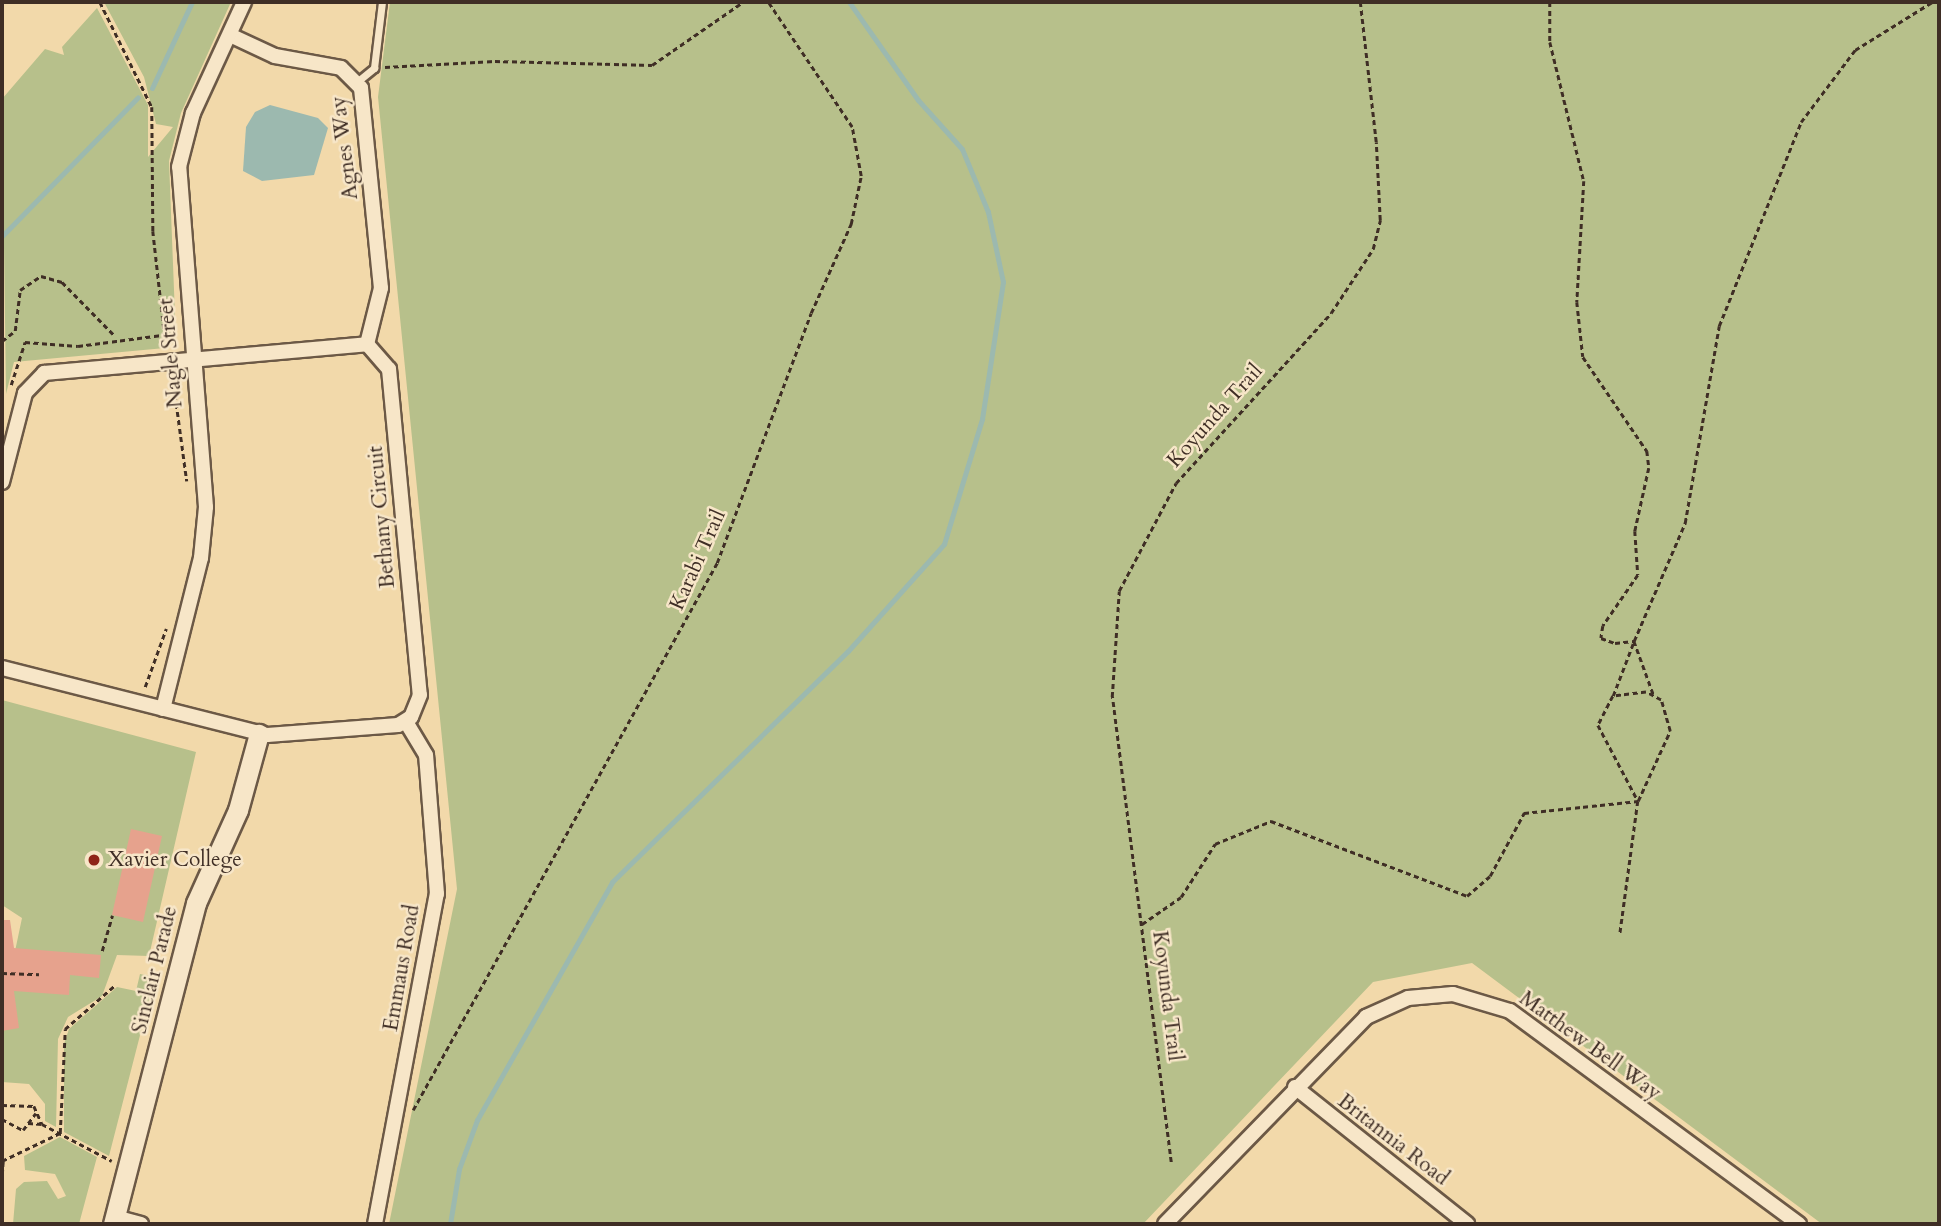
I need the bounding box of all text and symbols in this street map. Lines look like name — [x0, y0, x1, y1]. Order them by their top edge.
street label: Agnes Way — [326, 95, 364, 201]
street label: Nagle Street — [154, 297, 188, 409]
street label: Koyunda Trail — [1162, 359, 1268, 473]
street label: Bethany Circuit — [363, 445, 401, 589]
street label: Karabi Trail — [665, 506, 731, 614]
place label: Xavier College — [108, 847, 242, 873]
marker: Xavier College — [86, 852, 102, 868]
street label: Emmaus Road — [378, 903, 426, 1033]
street label: Sinclair Parade — [127, 904, 183, 1036]
street label: Koyunda Trail — [1147, 930, 1187, 1062]
street label: Matthew Bell Way — [1514, 986, 1666, 1106]
street label: Britannia Road — [1332, 1089, 1454, 1191]

